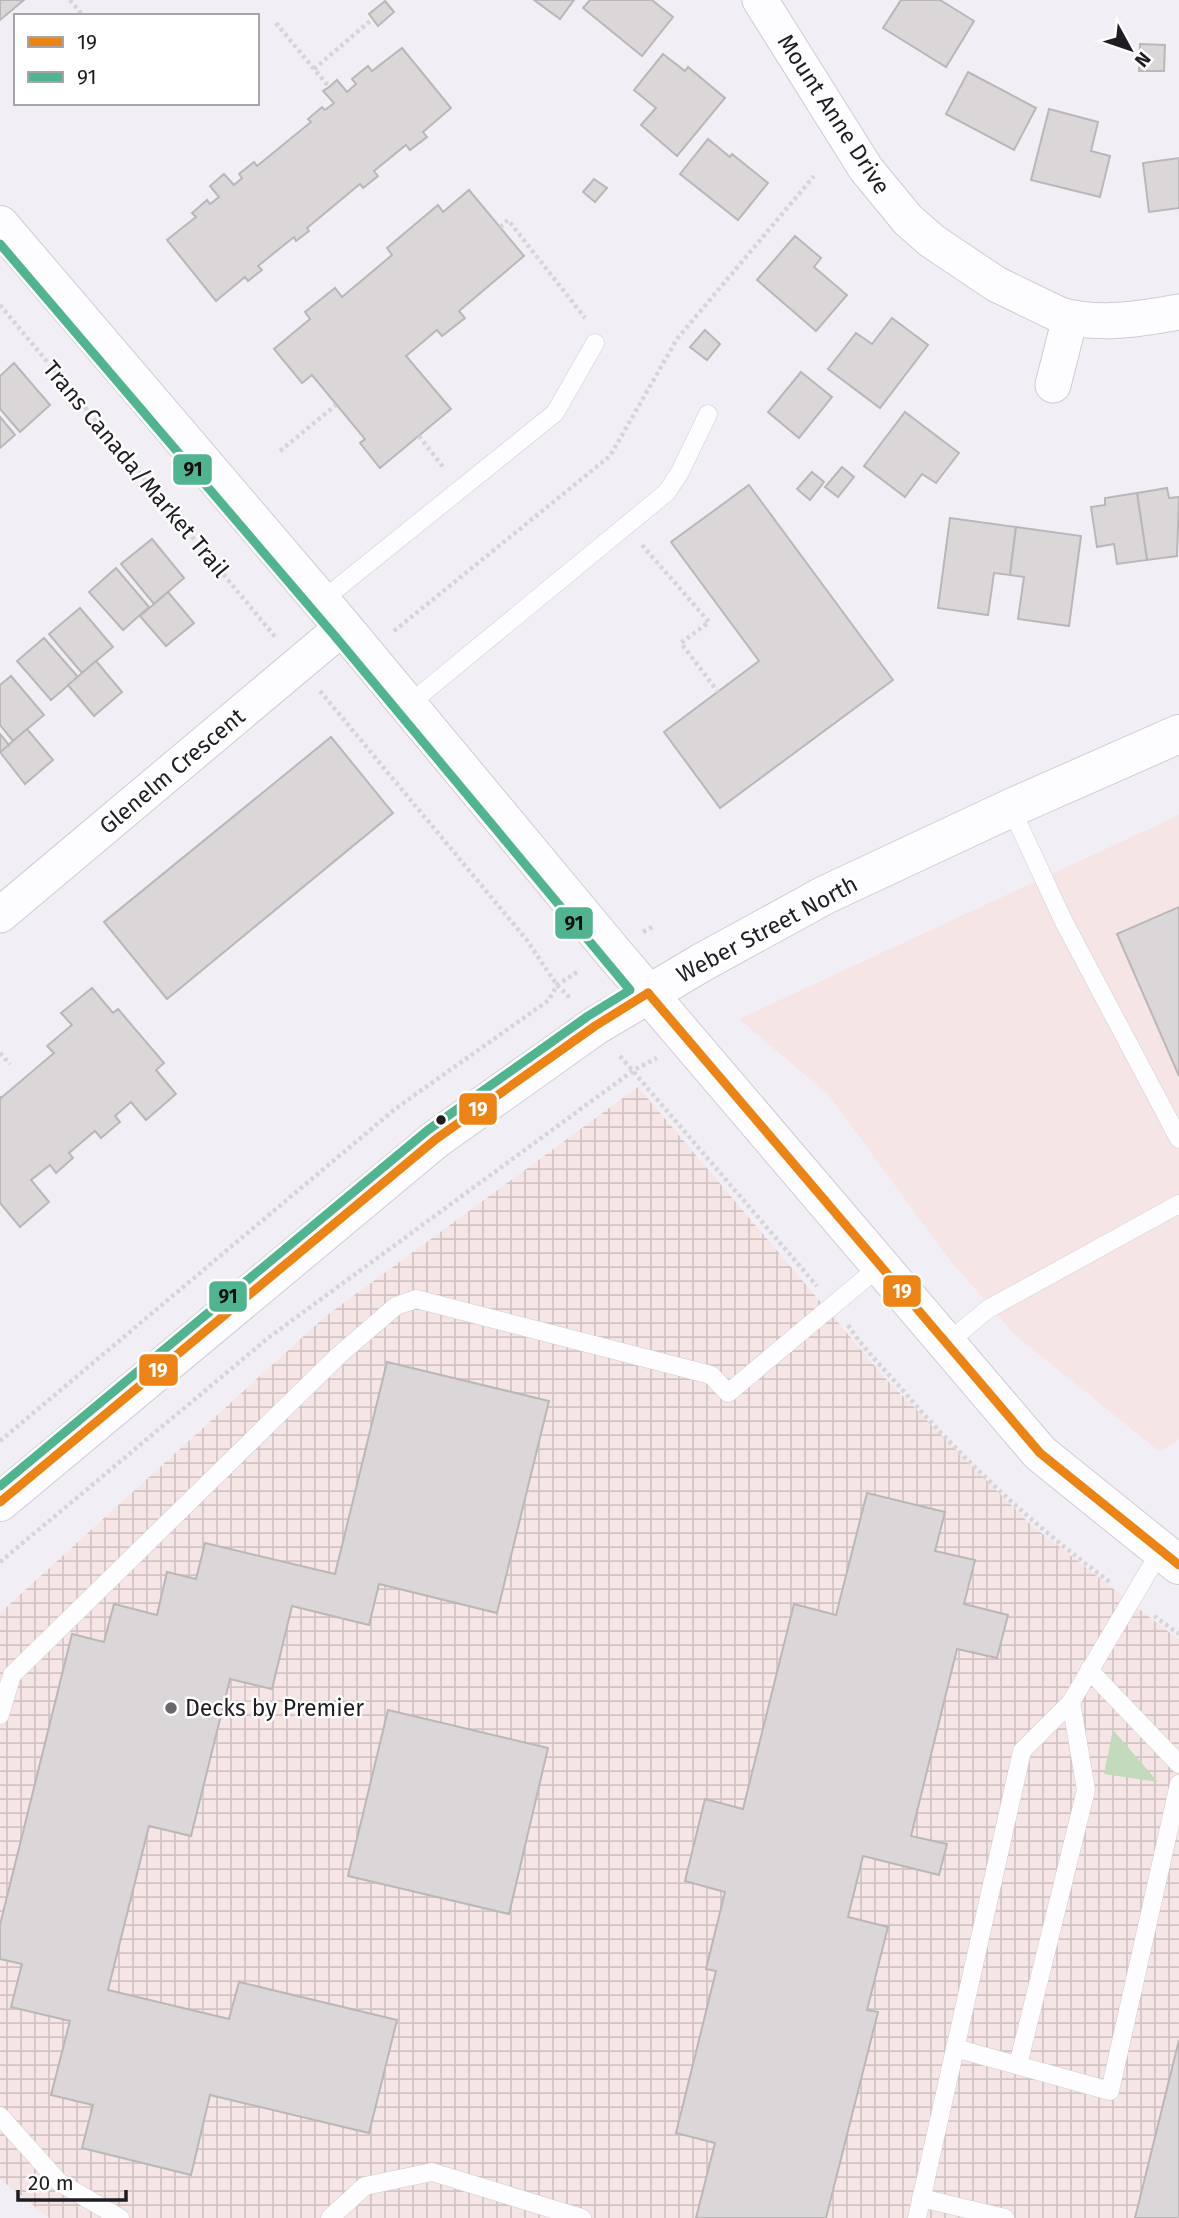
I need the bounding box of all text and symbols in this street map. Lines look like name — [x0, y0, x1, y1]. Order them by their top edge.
legend — [14, 14, 259, 105]
north arrow — [1095, 14, 1165, 84]
text: 19 — [77, 29, 97, 55]
street label: Mount Anne Drive — [772, 29, 896, 199]
text: N — [1130, 47, 1156, 72]
text: 91 — [77, 64, 97, 90]
street label: Trans Canada/Market Trail — [37, 355, 235, 583]
line badge: 91 — [172, 453, 213, 486]
text: 91 — [183, 458, 203, 481]
street label: Glenelm Crescent — [94, 702, 251, 840]
street label: Weber Street North — [672, 870, 862, 988]
line badge: 91 — [554, 906, 594, 940]
text: 91 — [564, 912, 584, 935]
line badge: 19 — [458, 1092, 498, 1126]
text: 19 — [468, 1098, 488, 1121]
unlabelled marker — [434, 1113, 448, 1127]
line badge: 19 — [882, 1274, 922, 1308]
line badge: 91 — [208, 1280, 248, 1313]
text: 19 — [892, 1280, 912, 1303]
text: 91 — [218, 1285, 238, 1308]
line badge: 19 — [138, 1353, 179, 1387]
text: 19 — [148, 1359, 168, 1382]
place label: Decks by Premier — [185, 1694, 364, 1722]
marker: Decks by Premier — [163, 1700, 179, 1716]
scale bar — [18, 2158, 126, 2202]
text: 20 m — [28, 2170, 74, 2196]

